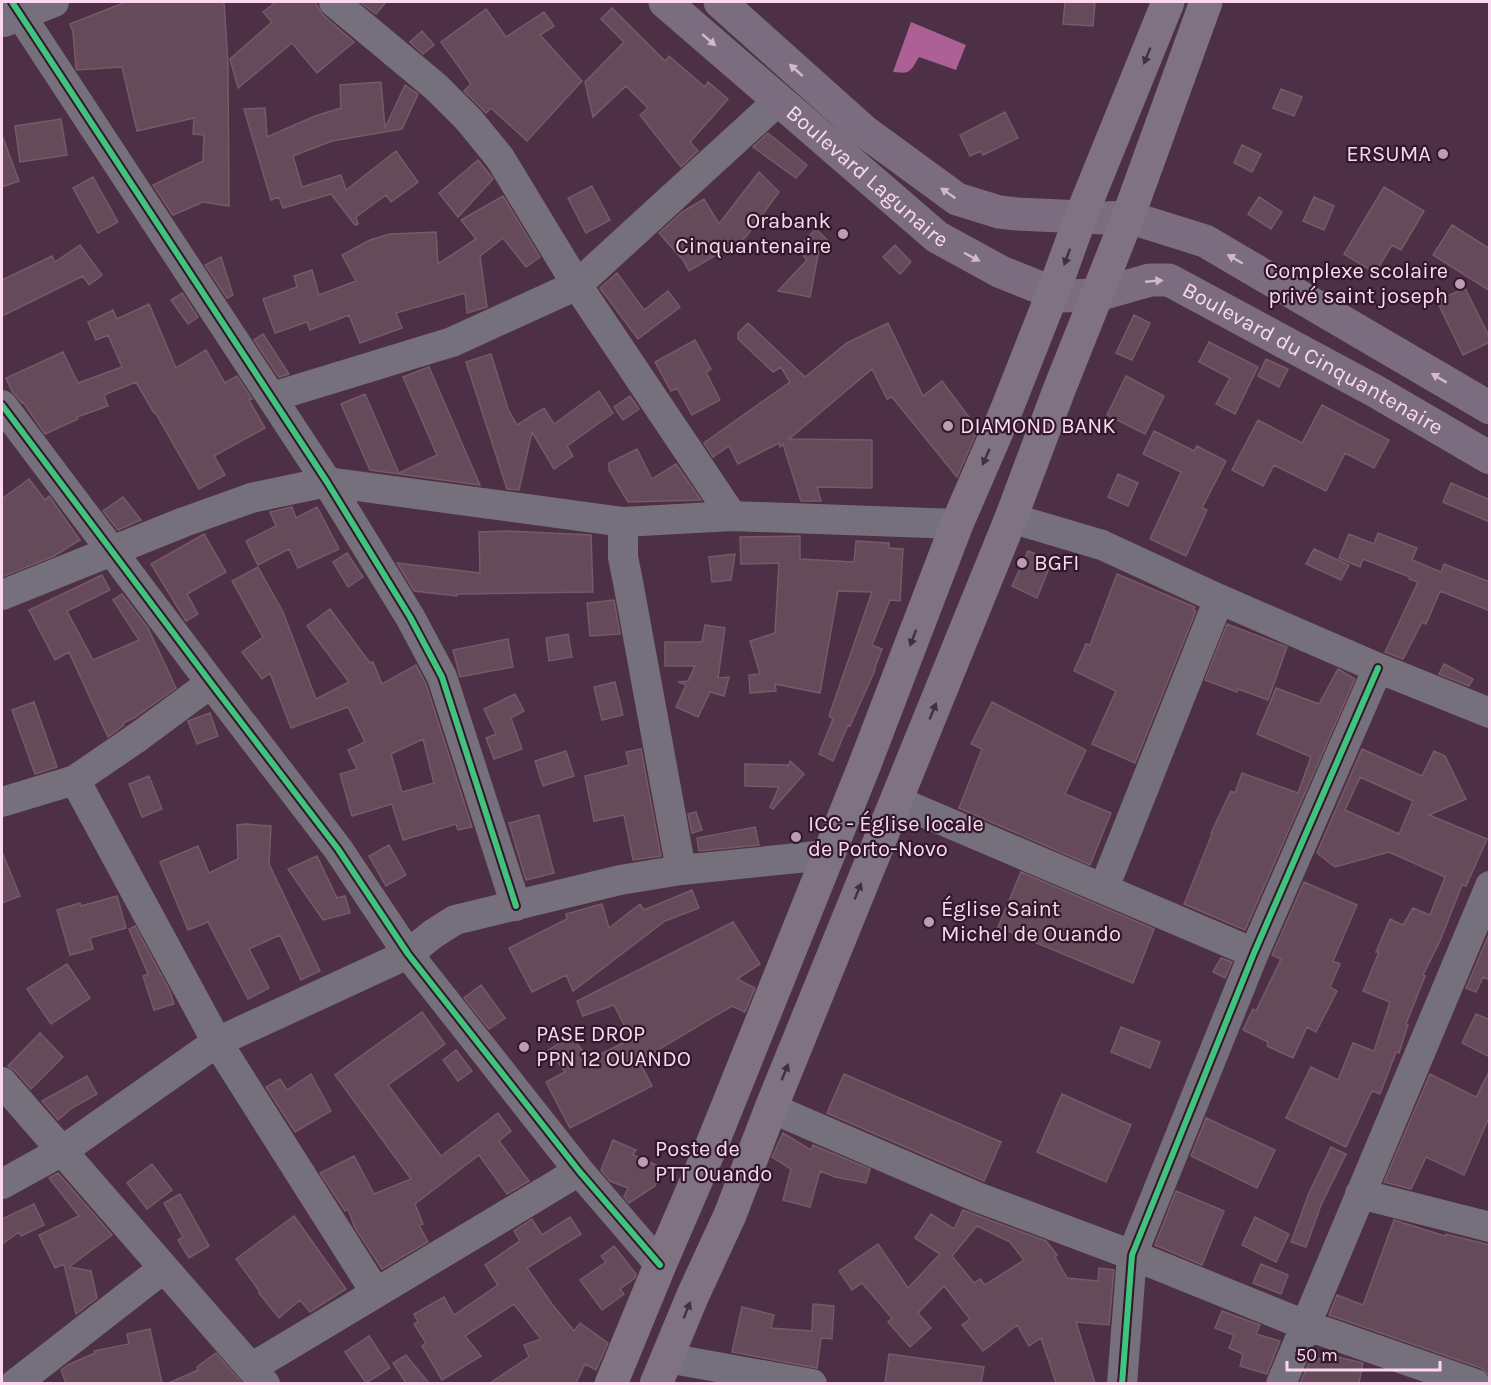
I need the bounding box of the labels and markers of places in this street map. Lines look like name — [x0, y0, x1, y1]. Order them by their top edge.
place label: ERSUMA — [1346, 141, 1431, 167]
marker: ERSUMA — [1436, 147, 1450, 161]
place label: Orabank Cinquantenaire — [675, 208, 831, 259]
marker: Orabank Cinquantenaire — [836, 227, 850, 241]
place label: Complexe scolaire privé saint joseph — [1265, 258, 1448, 309]
marker: Complexe scolaire privé saint joseph — [1453, 277, 1467, 291]
place label: DIAMOND BANK — [960, 413, 1116, 439]
marker: DIAMOND BANK — [941, 419, 955, 433]
place label: BGFI — [1034, 550, 1080, 576]
marker: BGFI — [1015, 556, 1029, 570]
place label: ICC - Église locale de Porto-Novo — [808, 810, 984, 862]
marker: ICC - Église locale de Porto-Novo — [789, 830, 803, 844]
place label: Église Saint Michel de Ouando — [941, 895, 1121, 947]
marker: Église Saint Michel de Ouando — [922, 915, 936, 929]
place label: PASE DROP PPN 12 OUANDO — [536, 1021, 691, 1072]
marker: PASE DROP PPN 12 OUANDO — [517, 1040, 531, 1054]
place label: Poste de PTT Ouando — [655, 1136, 772, 1187]
marker: Poste de PTT Ouando — [636, 1155, 650, 1169]

